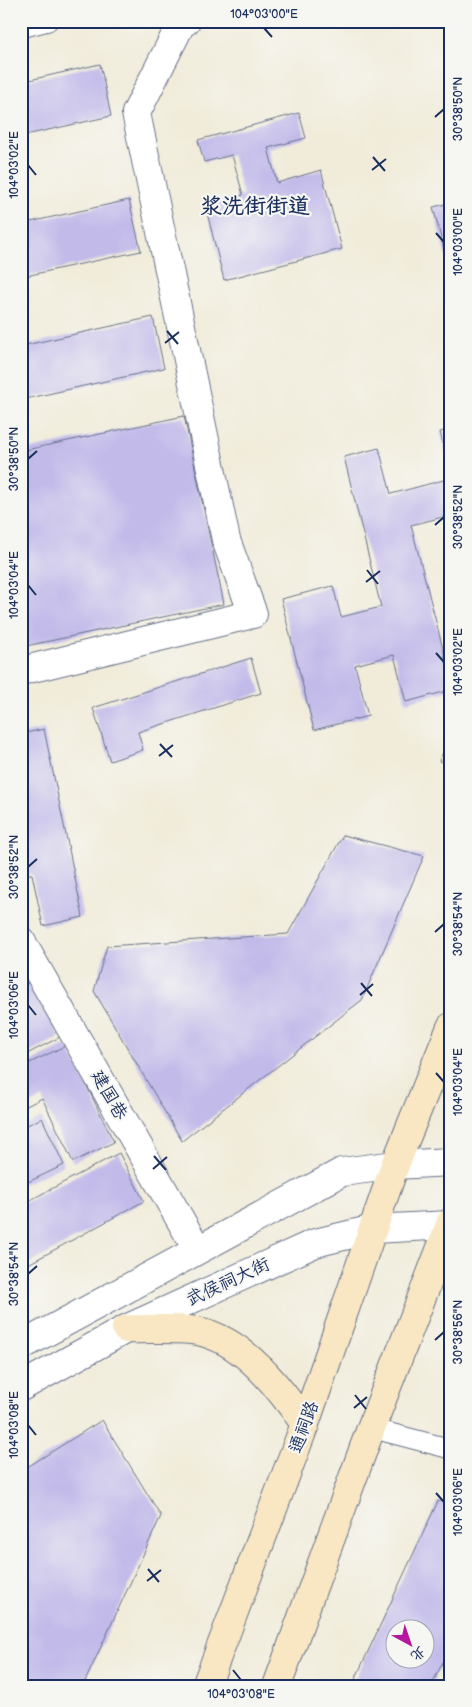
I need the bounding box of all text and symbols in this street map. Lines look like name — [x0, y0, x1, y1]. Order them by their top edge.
text: 104°03'00"E — [230, 7, 298, 22]
text: 30°38'50"N — [451, 77, 466, 141]
text: 104°03'02"E — [7, 131, 22, 199]
district label: 浆洗街街道 — [200, 193, 310, 220]
text: 104°03'00"E — [451, 208, 466, 276]
text: 30°38'50"N — [7, 427, 22, 491]
text: 30°38'52"N — [451, 485, 466, 549]
text: 104°03'04"E — [7, 551, 22, 619]
text: 104°03'02"E — [451, 628, 466, 696]
text: 30°38'52"N — [7, 835, 22, 899]
text: 30°38'54"N — [451, 892, 466, 956]
text: 104°03'06"E — [7, 971, 22, 1039]
text: 104°03'04"E — [451, 1048, 466, 1116]
street label: 建国巷 — [86, 1066, 132, 1124]
text: 30°38'54"N — [7, 1242, 22, 1306]
street label: 武侯祠大街 — [183, 1253, 273, 1311]
text: 30°38'56"N — [451, 1300, 466, 1364]
text: 104°03'08"E — [7, 1391, 22, 1459]
street label: 通祠路 — [285, 1398, 323, 1456]
text: 104°03'06"E — [451, 1468, 466, 1536]
north arrow — [384, 1620, 434, 1670]
text: 北 — [407, 1643, 429, 1665]
text: 104°03'08"E — [207, 1687, 275, 1702]

